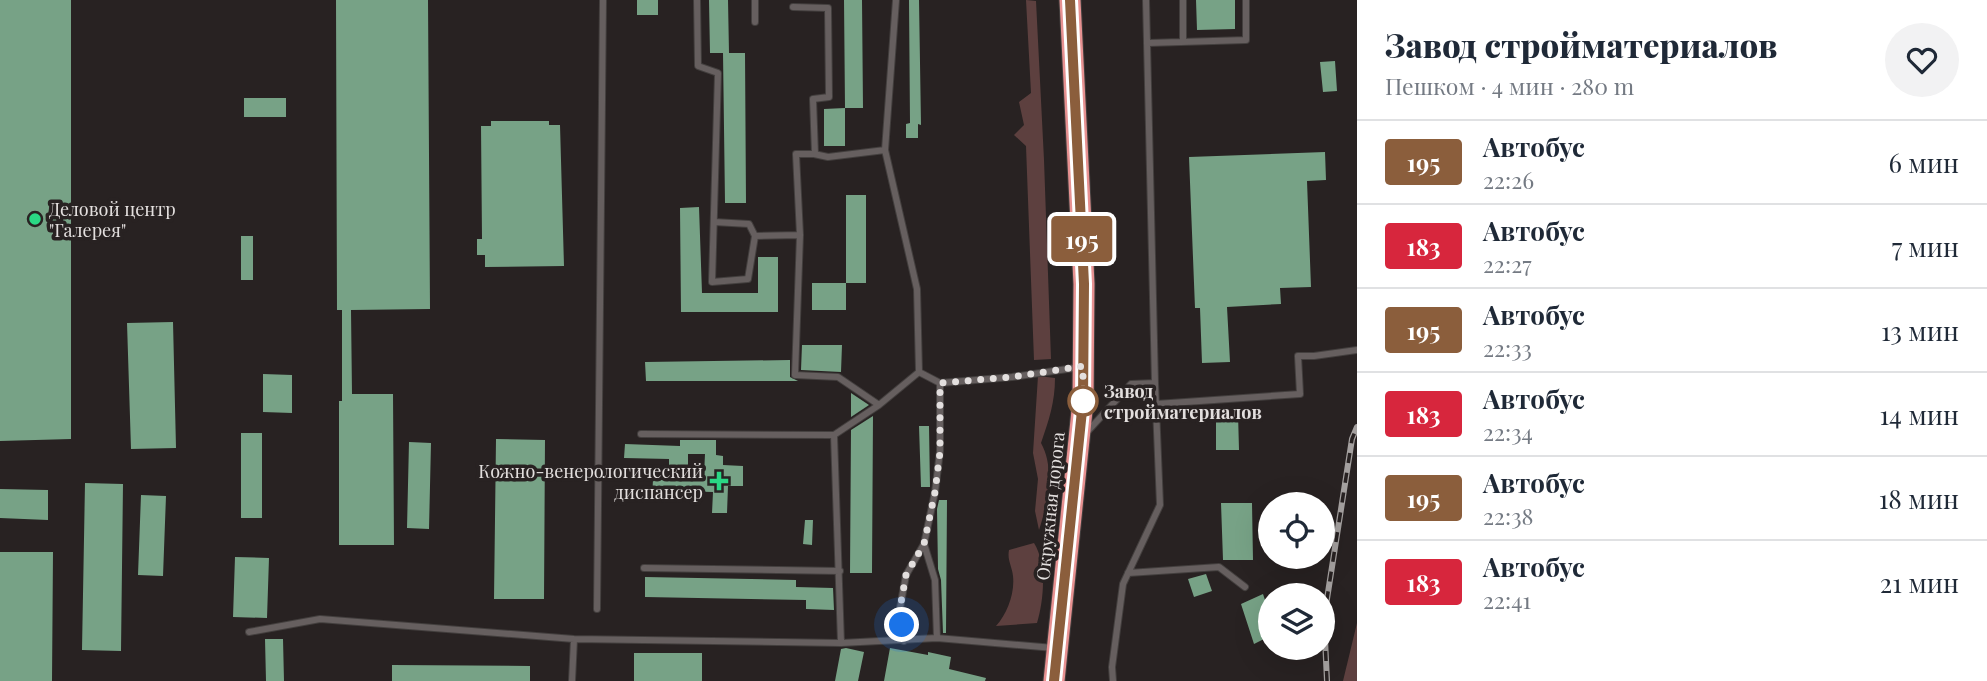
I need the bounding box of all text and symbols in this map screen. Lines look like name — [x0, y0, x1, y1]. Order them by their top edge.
text: Завод стройматериалов — [1385, 22, 1777, 66]
button: heart — [1885, 23, 1959, 97]
text: Пешком · 4 мин · 280 m — [1385, 70, 1634, 101]
text: Автобус — [1483, 129, 1585, 164]
text: 6 мин — [1888, 145, 1959, 180]
text: 195 — [1407, 146, 1440, 178]
text: 22:26 — [1483, 164, 1534, 195]
place label: Деловой центр "Галерея" — [49, 197, 176, 242]
marker: Деловой центр "Галерея" — [27, 211, 43, 227]
text: Автобус — [1483, 213, 1585, 248]
line badge: 195 — [1042, 216, 1122, 262]
text: 195 — [1065, 223, 1099, 255]
text: 7 мин — [1892, 229, 1959, 264]
text: 183 — [1406, 230, 1441, 262]
text: 22:27 — [1483, 248, 1532, 279]
text: Автобус — [1483, 297, 1585, 332]
text: 13 мин — [1881, 313, 1959, 348]
text: 195 — [1407, 314, 1440, 346]
text: 22:33 — [1483, 332, 1532, 363]
place label: Завод стройматериалов — [1104, 379, 1262, 424]
text: Автобус — [1483, 381, 1585, 416]
marker: Завод стройматериалов — [1068, 386, 1098, 416]
text: 14 мин — [1879, 397, 1959, 432]
text: 183 — [1406, 398, 1441, 430]
text: 22:34 — [1483, 416, 1533, 447]
street label: Окружная дорога — [1030, 431, 1070, 581]
place label: Кожно-венерологический диспансер — [478, 459, 703, 504]
text: Автобус — [1483, 465, 1585, 500]
marker: Кожно-венерологический диспансер — [709, 471, 729, 491]
text: 18 мин — [1879, 481, 1959, 516]
text: 195 — [1407, 482, 1440, 514]
map controls — [1258, 492, 1335, 660]
button: locate — [1258, 492, 1335, 569]
text: 22:38 — [1483, 500, 1534, 531]
text: Автобус — [1483, 549, 1585, 584]
text: 21 мин — [1880, 565, 1959, 600]
text: 183 — [1406, 566, 1441, 598]
button: layers — [1258, 583, 1335, 660]
text: 22:41 — [1483, 584, 1531, 615]
your location — [884, 607, 919, 642]

